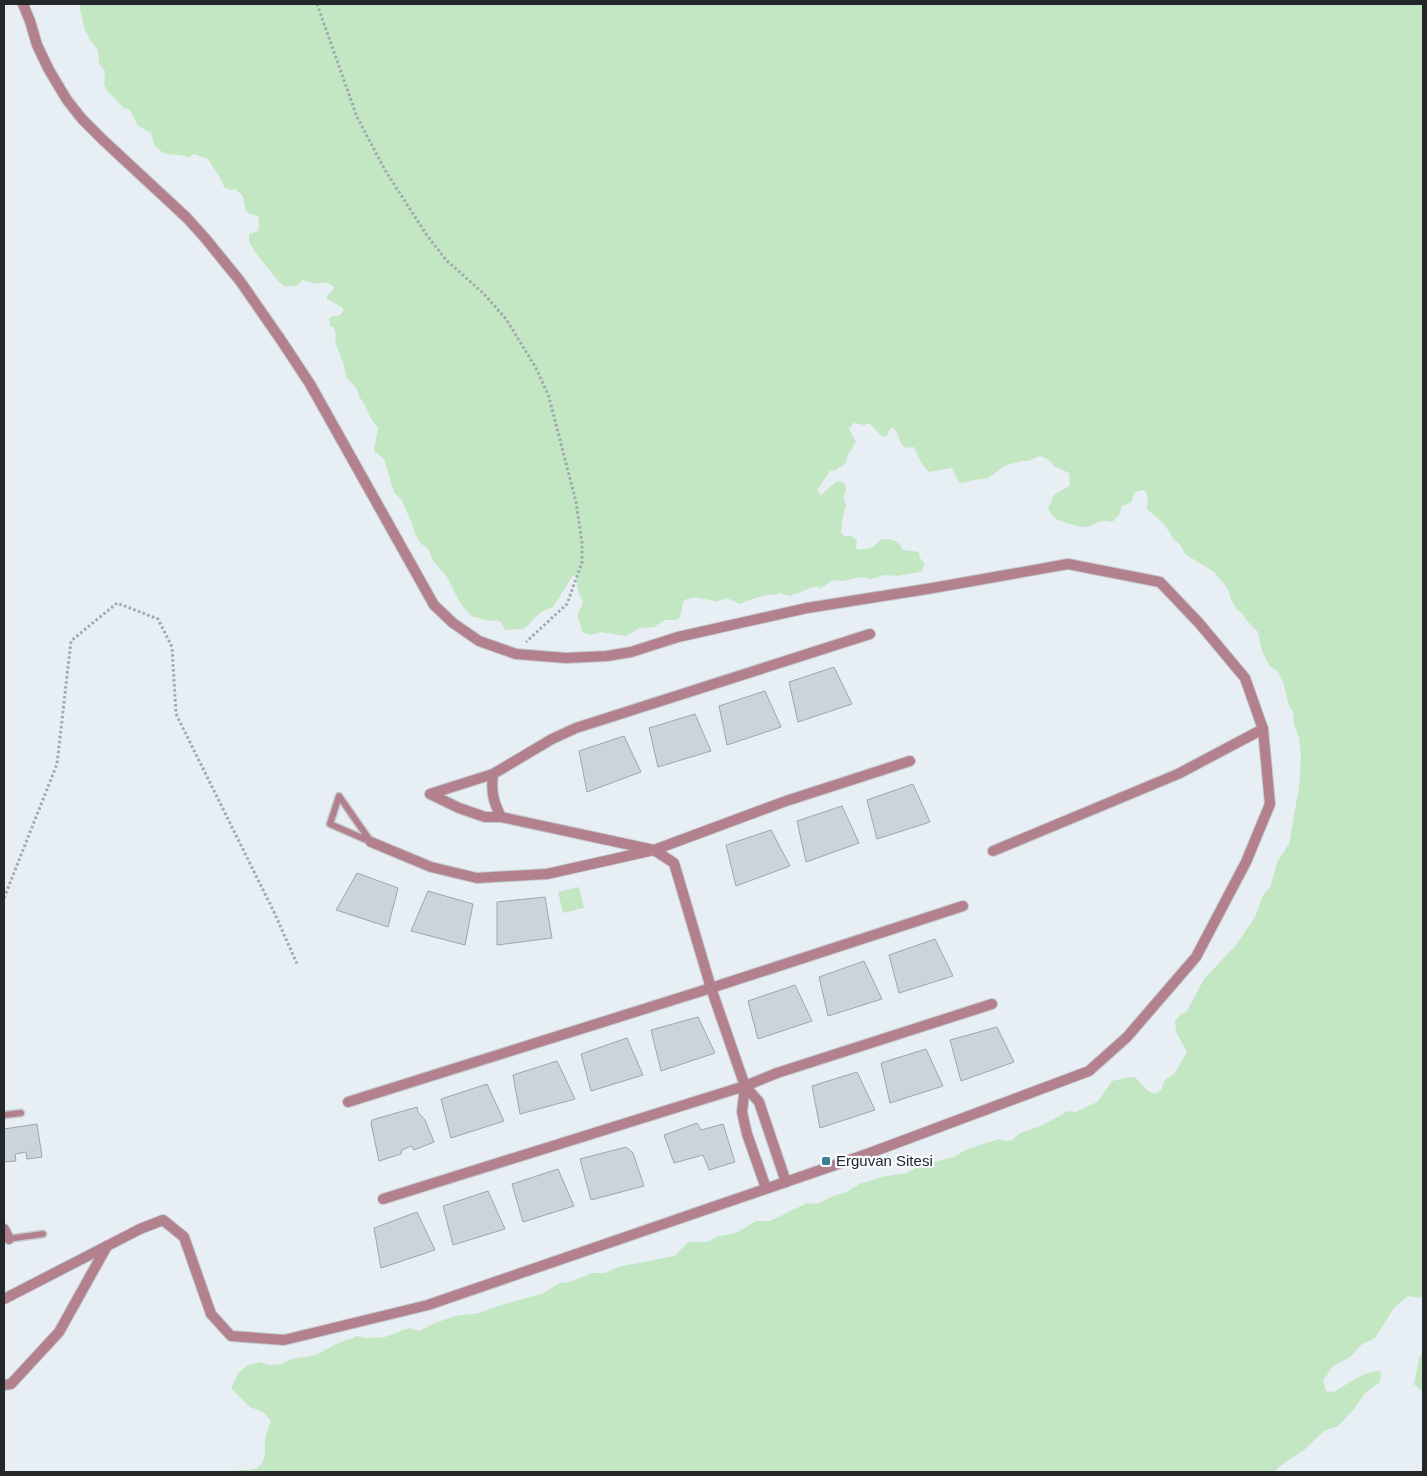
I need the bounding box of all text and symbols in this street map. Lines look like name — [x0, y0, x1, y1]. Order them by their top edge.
place label: Erguvan Sitesi — [836, 1152, 933, 1169]
marker: Erguvan Sitesi — [820, 1155, 832, 1167]

